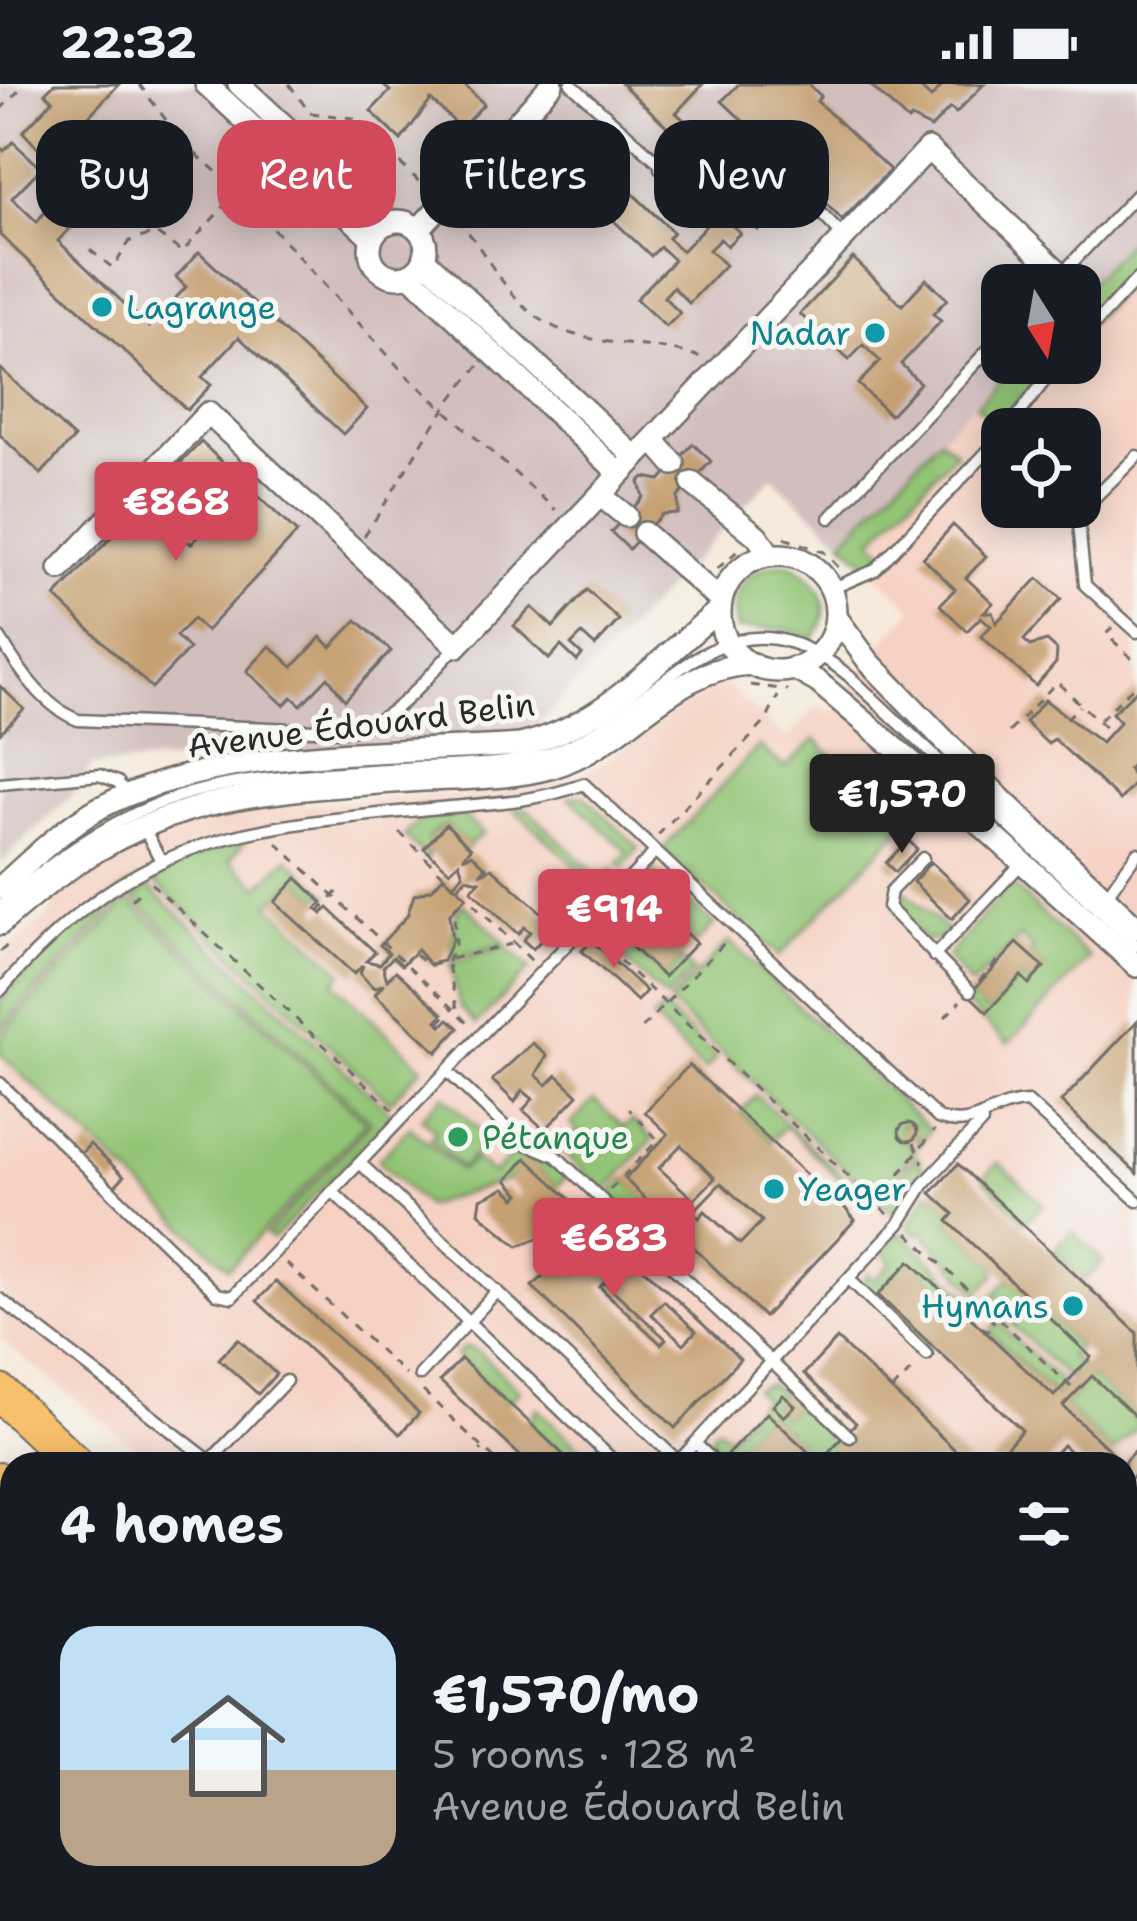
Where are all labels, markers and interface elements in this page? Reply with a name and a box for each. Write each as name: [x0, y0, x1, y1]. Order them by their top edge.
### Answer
text: 22:32: [60, 12, 197, 72]
chip: Buy: [36, 120, 193, 228]
chip: Rent: [217, 120, 396, 228]
chip: Filters: [420, 120, 630, 228]
chip: New: [654, 120, 829, 228]
north arrow: [981, 264, 1101, 384]
map controls: [981, 264, 1101, 528]
place label: Lagrange: [126, 285, 276, 330]
marker: Lagrange: [89, 294, 115, 320]
place label: Nadar: [749, 311, 851, 356]
marker: Nadar: [862, 320, 888, 346]
button: locate: [981, 408, 1101, 528]
pin: €868: [105, 462, 247, 564]
text: €868: [122, 475, 230, 527]
street label: Avenue Édouard Belin: [185, 681, 537, 769]
pin: €1,570: [804, 754, 1000, 856]
text: €1,570: [837, 767, 967, 819]
pin: €914: [543, 869, 685, 971]
text: €914: [565, 882, 663, 934]
place label: Pétanque: [482, 1115, 629, 1160]
marker: Pétanque: [445, 1124, 471, 1150]
place label: Yeager: [798, 1167, 907, 1212]
marker: Yeager: [761, 1176, 787, 1202]
pin: €683: [543, 1198, 685, 1300]
text: €683: [560, 1211, 668, 1263]
place label: Hymans: [921, 1284, 1049, 1329]
marker: Hymans: [1060, 1293, 1086, 1319]
text: 4 homes: [60, 1490, 284, 1558]
icon: filters: [1011, 1491, 1077, 1557]
text: €1,570/mo: [432, 1660, 700, 1728]
icon: home: [156, 1674, 300, 1818]
text: 5 rooms · 128 m²: [432, 1728, 756, 1780]
text: Avenue Édouard Belin: [432, 1780, 845, 1832]

